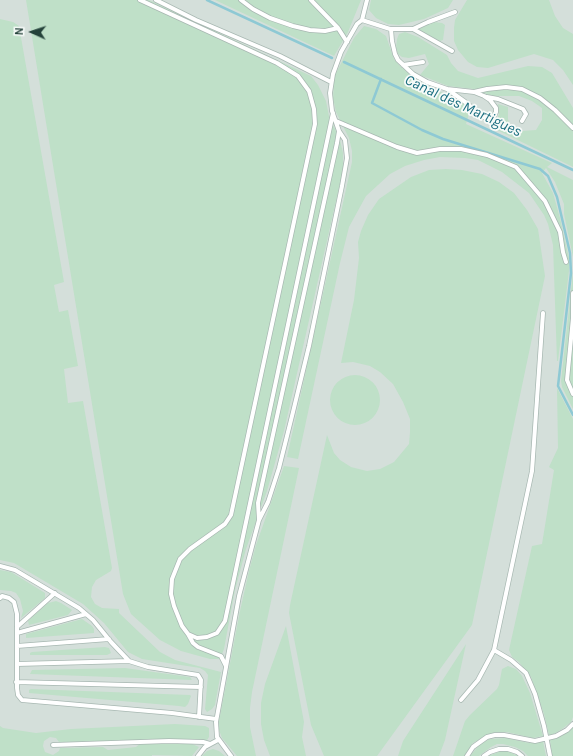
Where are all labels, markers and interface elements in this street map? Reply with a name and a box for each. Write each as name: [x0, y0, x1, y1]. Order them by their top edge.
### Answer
north arrow: [12, 12, 52, 52]
text: N: [13, 27, 26, 36]
water label: Canal des Martigues: [402, 71, 524, 141]

